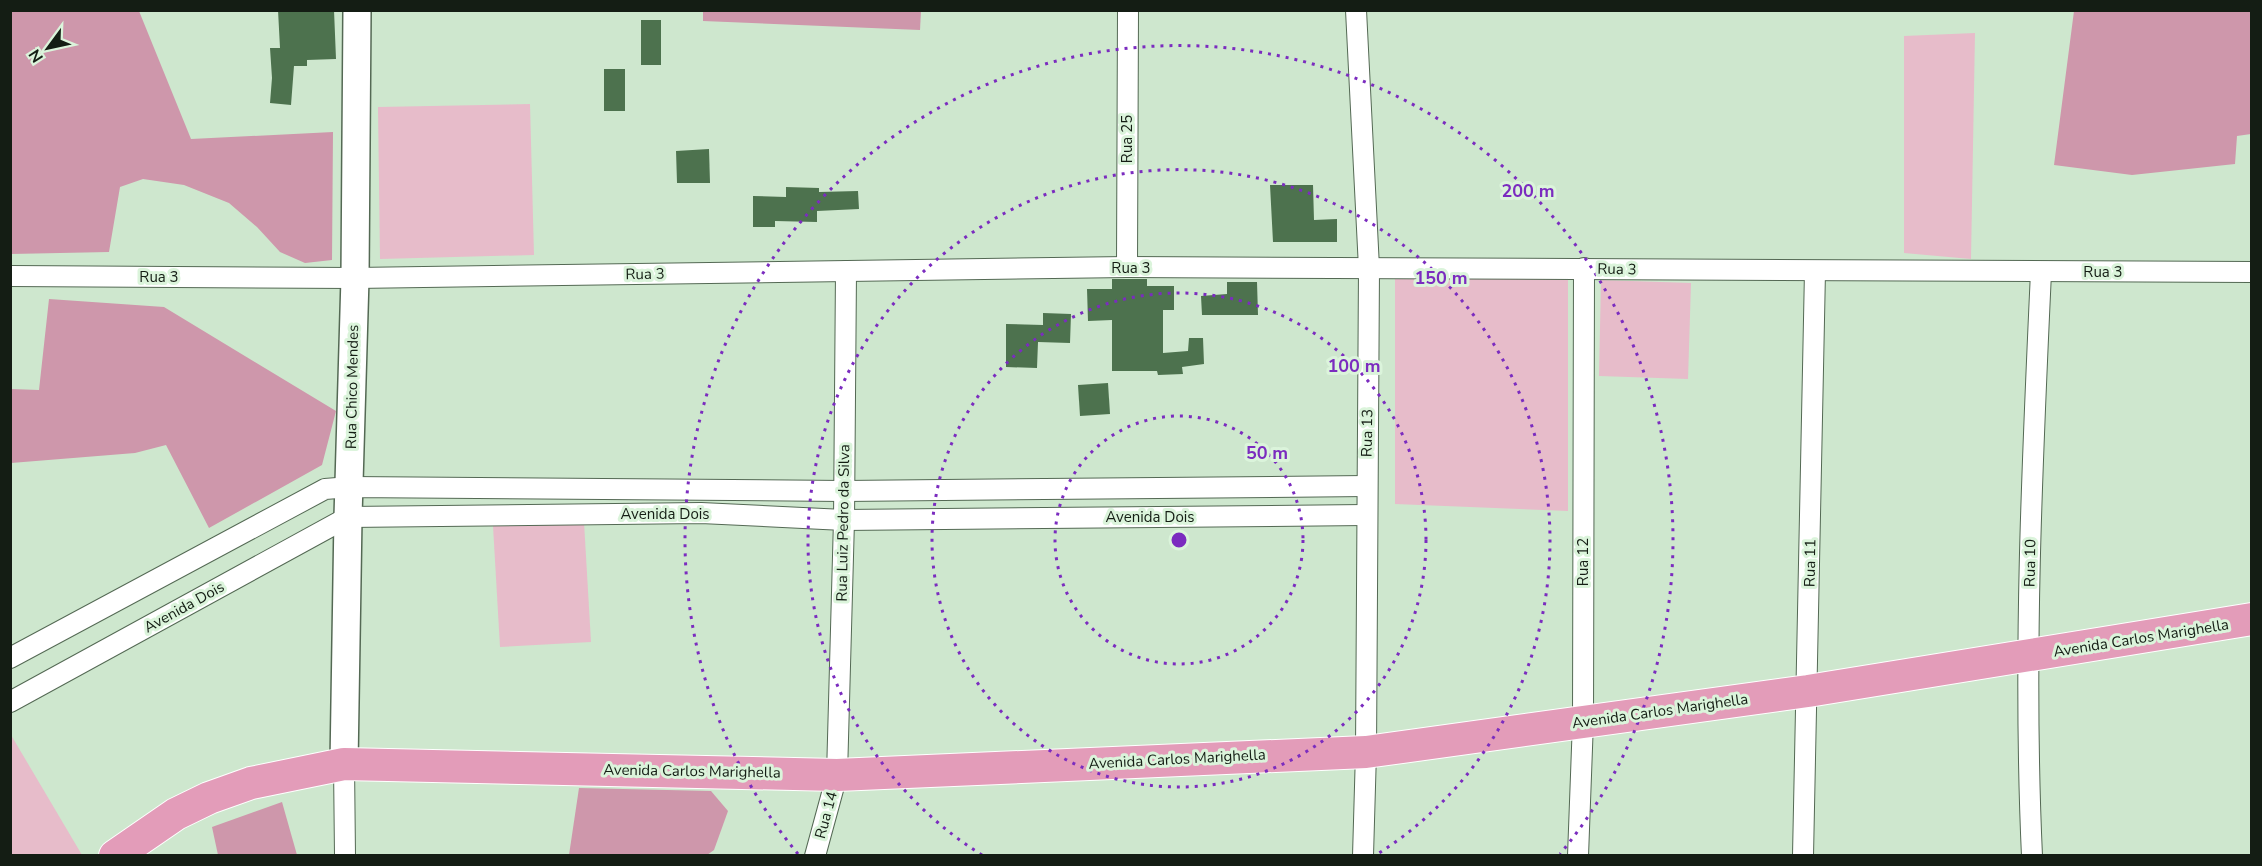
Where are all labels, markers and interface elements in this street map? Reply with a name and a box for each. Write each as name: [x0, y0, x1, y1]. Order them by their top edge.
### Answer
north arrow: [18, 18, 78, 78]
text: N: [24, 45, 49, 67]
street label: Rua 25: [1117, 115, 1137, 163]
text: 200 m: [1501, 179, 1555, 203]
street label: Rua 3: [1111, 258, 1151, 278]
street label: Rua 3: [1597, 259, 1637, 279]
street label: Rua 3: [2083, 262, 2123, 282]
street label: Rua 3: [625, 264, 665, 284]
text: 150 m: [1414, 266, 1468, 290]
street label: Rua 3: [139, 267, 179, 287]
street label: Rua Chico Mendes: [341, 325, 363, 449]
text: 100 m: [1327, 354, 1381, 378]
street label: Rua 13: [1357, 409, 1377, 457]
text: 50 m: [1246, 441, 1288, 465]
street label: Rua Luiz Pedro da Silva: [832, 444, 854, 602]
street label: Avenida Dois: [621, 504, 709, 524]
street label: Avenida Dois: [1106, 507, 1194, 527]
centre of rings: [1169, 530, 1189, 550]
street label: Rua 12: [1573, 538, 1593, 586]
street label: Rua 11: [1800, 539, 1820, 587]
street label: Rua 10: [2020, 539, 2040, 587]
street label: Avenida Dois: [140, 577, 228, 637]
street label: Avenida Carlos Marighella: [2052, 614, 2230, 662]
street label: Avenida Carlos Marighella: [1571, 689, 1749, 733]
street label: Avenida Carlos Marighella: [1088, 744, 1266, 774]
street label: Avenida Carlos Marighella: [603, 759, 781, 783]
street label: Rua 14: [810, 789, 842, 841]

